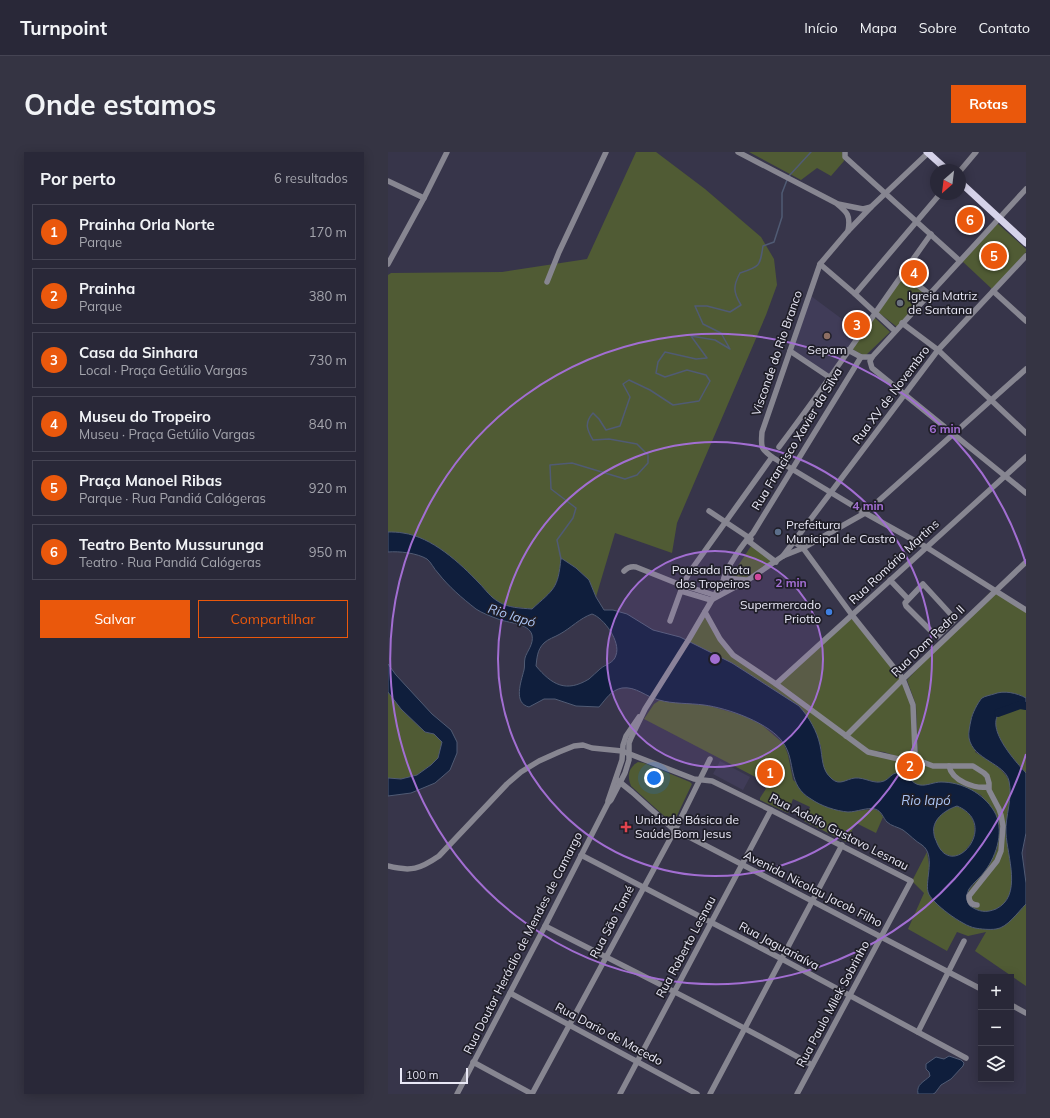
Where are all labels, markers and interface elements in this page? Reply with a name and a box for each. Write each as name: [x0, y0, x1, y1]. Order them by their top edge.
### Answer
text: Turnpoint: [20, 16, 107, 40]
text: Início: [804, 19, 838, 37]
text: Mapa: [860, 19, 897, 37]
text: Sobre: [919, 19, 957, 37]
text: Contato: [979, 19, 1030, 37]
button: Rotas: [951, 85, 1026, 123]
text: Onde estamos: [24, 87, 216, 122]
north arrow: [930, 164, 966, 200]
text: Por perto: [40, 168, 116, 189]
text: 6 resultados: [274, 170, 348, 186]
pin: 6: [957, 205, 983, 235]
text: Prainha Orla Norte: [79, 215, 215, 234]
text: 1: [50, 224, 58, 240]
text: 170 m: [309, 224, 347, 240]
text: Parque: [79, 234, 122, 250]
pin: 5: [981, 241, 1007, 271]
pin: 4: [901, 258, 927, 288]
text: Prainha: [79, 279, 135, 298]
text: 2: [50, 288, 58, 304]
text: 380 m: [309, 288, 347, 304]
street label: Visconde do Rio Branco: [748, 288, 805, 417]
place label: Igreja Matriz de Santana: [908, 288, 977, 317]
text: Parque: [79, 298, 122, 314]
marker: Igreja Matriz de Santana: [895, 298, 905, 308]
pin: 3: [844, 310, 870, 340]
marker: Sepam: [822, 331, 832, 341]
place label: Sepam: [808, 342, 846, 357]
text: Casa da Sinhara: [79, 343, 198, 362]
street label: Rua XV de Novembro: [849, 343, 932, 447]
text: 3: [50, 352, 58, 368]
text: 730 m: [309, 352, 347, 368]
text: Local · Praça Getúlio Vargas: [79, 362, 247, 378]
street label: Rua Francisco Xavier da Silva: [748, 365, 845, 513]
text: Museu do Tropeiro: [79, 407, 211, 426]
text: 4: [50, 416, 58, 432]
text: 840 m: [309, 416, 347, 432]
text: 6 min: [929, 421, 961, 436]
text: Museu · Praça Getúlio Vargas: [79, 426, 255, 442]
text: Praça Manoel Ribas: [79, 471, 222, 490]
text: 5: [50, 480, 58, 496]
text: 920 m: [309, 480, 347, 496]
text: Parque · Rua Pandiá Calógeras: [79, 490, 266, 506]
text: 4 min: [852, 498, 884, 513]
street label: Rua Romário Martins: [845, 516, 942, 607]
place label: Prefeitura Municipal de Castro: [786, 517, 896, 546]
marker: Prefeitura Municipal de Castro: [773, 527, 783, 537]
text: Teatro Bento Mussurunga: [79, 535, 264, 554]
text: 6: [50, 544, 58, 560]
text: 950 m: [309, 544, 347, 560]
text: Teatro · Rua Pandiá Calógeras: [79, 554, 261, 570]
place label: Pousada Rota dos Tropeiros: [672, 562, 750, 591]
marker: Pousada Rota dos Tropeiros: [753, 572, 763, 582]
text: 2 min: [775, 575, 807, 590]
place label: Supermercado Priotto: [740, 597, 821, 626]
button: Salvar: [40, 600, 190, 638]
button: Compartilhar: [198, 600, 348, 638]
water label: Rio Iapó: [486, 600, 538, 630]
street label: Rua Dom Pedro II: [888, 602, 968, 680]
marker: Supermercado Priotto: [824, 607, 834, 617]
centre of rings: [708, 652, 722, 666]
pin: 2: [897, 751, 923, 781]
pin: 1: [757, 758, 783, 788]
your location: [644, 768, 664, 788]
street label: Rua Adolfo Gustavo Lesnau: [767, 790, 911, 873]
water label: Rio Iapó: [901, 792, 951, 808]
place label: Unidade Básica de Saúde Bom Jesus: [635, 812, 739, 841]
marker: Unidade Básica de Saúde Bom Jesus: [620, 821, 632, 833]
street label: Rua Doutor Heráclio de Mendes de Camargo: [460, 829, 585, 1056]
street label: Avenida Nicolau Jacob Filho: [741, 847, 885, 930]
street label: Rua São Tomé: [586, 883, 637, 961]
street label: Rua Roberto Lesnau: [652, 893, 719, 1000]
street label: Rua Jaguariaíva: [737, 918, 822, 973]
street label: Rua Paulo Milek Sobrinho: [793, 938, 872, 1070]
map controls: [978, 974, 1014, 1082]
button: +: [978, 974, 1014, 1010]
street label: Rua Dario de Macedo: [553, 999, 666, 1068]
button: −: [978, 1010, 1014, 1046]
button: layers: [978, 1046, 1014, 1082]
scale bar: [400, 1066, 468, 1085]
text: 100 m: [406, 1068, 438, 1082]

